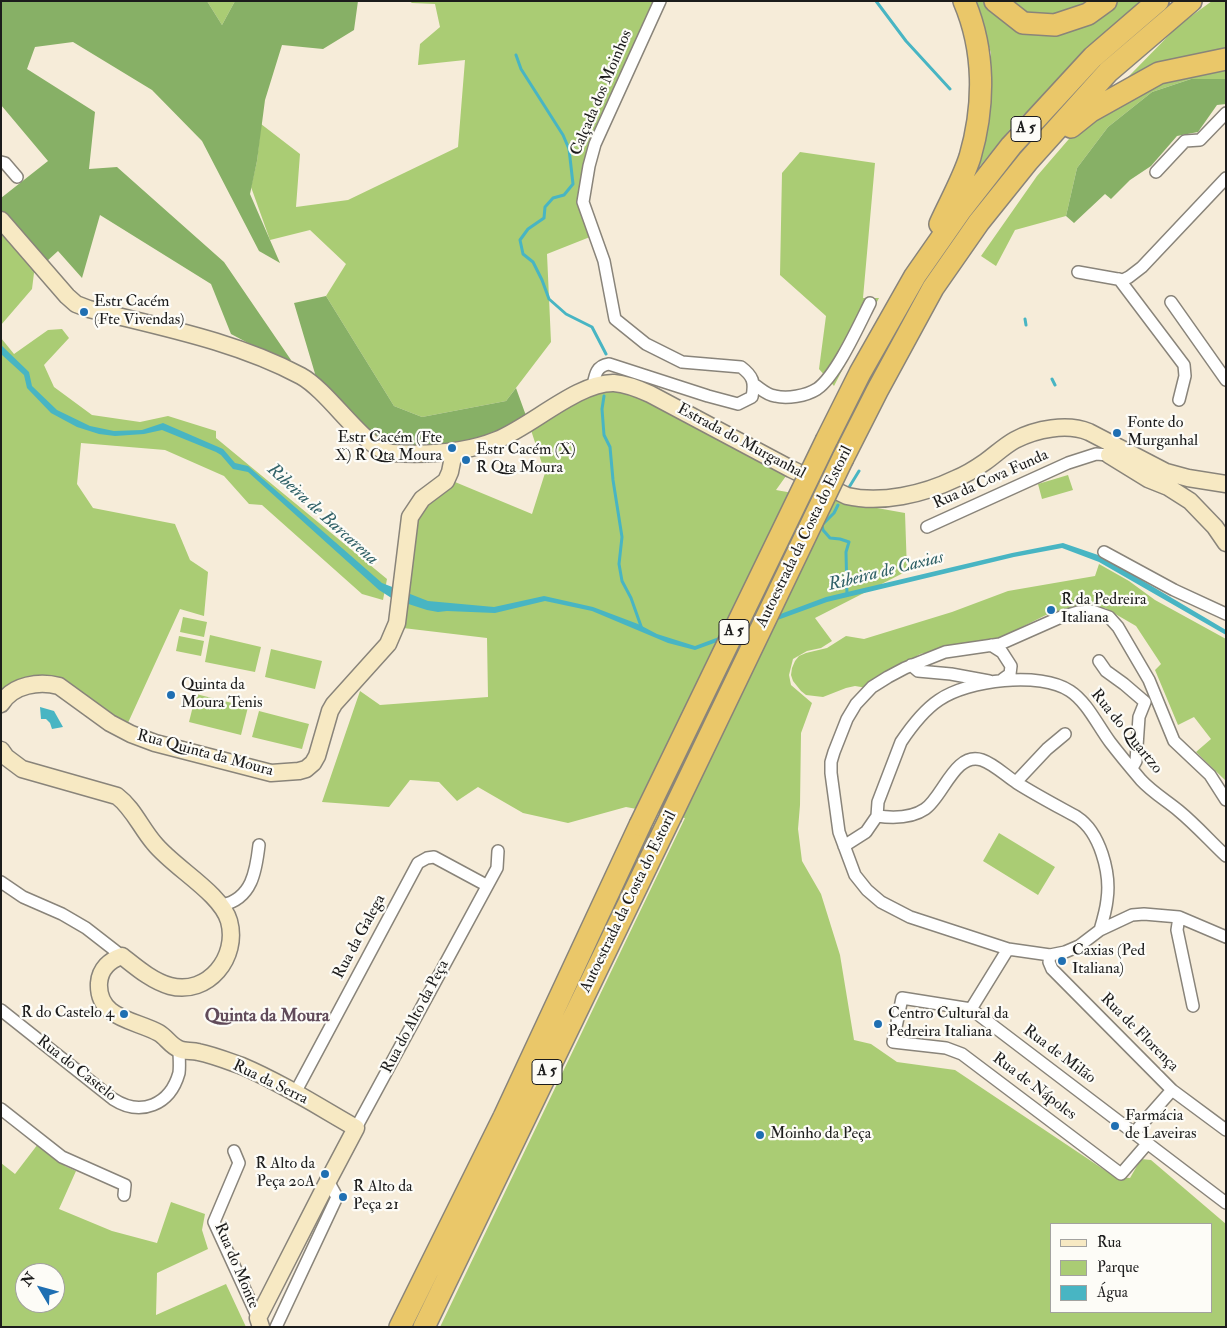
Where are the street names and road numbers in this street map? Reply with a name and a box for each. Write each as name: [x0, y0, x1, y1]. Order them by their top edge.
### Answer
street label: Calçada dos Moinhos: [567, 27, 637, 159]
road number: A 5: [1011, 116, 1041, 142]
street label: Estrada do Murganhal: [674, 400, 808, 484]
street label: Autoestrada da Costa do Estoril: [753, 443, 857, 631]
street label: Rua da Cova Funda: [930, 446, 1052, 514]
road number: A 5: [719, 620, 749, 644]
street label: Rua do Quartzo: [1086, 686, 1166, 778]
street label: Rua Quinta da Moura: [135, 727, 275, 781]
street label: Autoestrada da Costa do Estoril: [577, 808, 681, 996]
street label: Rua da Galega: [330, 892, 390, 982]
street label: Rua do Alto da Peça: [378, 957, 454, 1077]
street label: Rua de Florença: [1096, 990, 1182, 1076]
street label: Rua de Milão: [1019, 1022, 1099, 1088]
street label: Rua do Castelo: [32, 1032, 120, 1106]
street label: Rua de Nápoles: [988, 1049, 1080, 1125]
street label: Rua da Serra: [229, 1057, 311, 1109]
road number: A 5: [532, 1060, 562, 1084]
street label: Rua do Monte: [209, 1220, 263, 1312]

